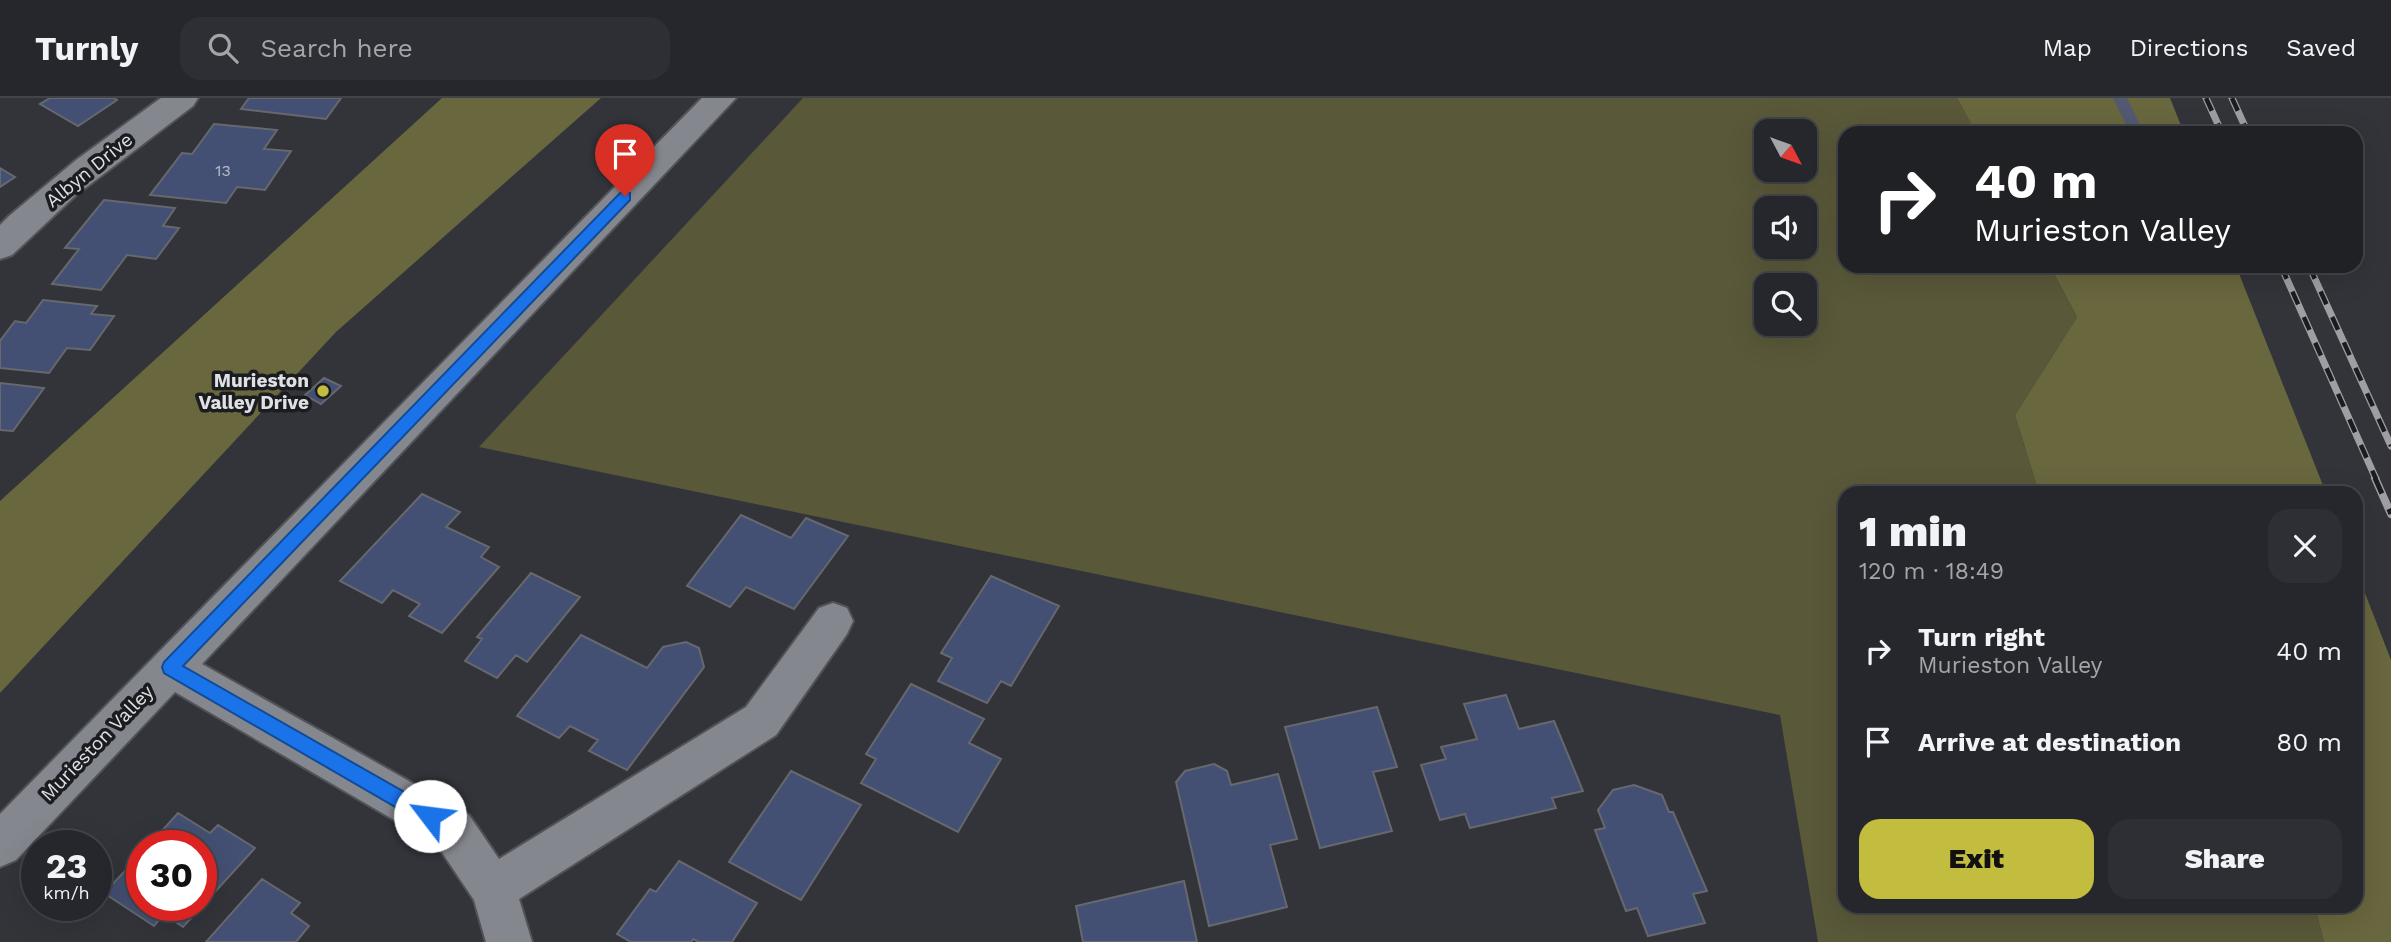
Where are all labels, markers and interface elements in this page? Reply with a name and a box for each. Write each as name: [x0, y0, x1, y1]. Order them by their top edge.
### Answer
search box: [180, 17, 670, 80]
text: Turnly: [35, 29, 138, 68]
icon: search: [204, 29, 242, 67]
text: Search here: [260, 33, 413, 63]
text: Map: [2043, 34, 2092, 62]
text: Directions: [2130, 34, 2248, 62]
text: Saved: [2286, 34, 2356, 62]
north arrow: [1754, 119, 1816, 182]
map controls: [1754, 119, 1817, 336]
pin: [595, 124, 655, 196]
street label: Albyn Drive: [41, 128, 137, 212]
icon: arrive: [606, 135, 644, 173]
text: 40 m: [1974, 152, 2097, 210]
icon: right: [1859, 154, 1950, 245]
house number: 13: [215, 161, 231, 180]
button: sound: [1754, 196, 1817, 259]
text: Murieston Valley: [1974, 211, 2231, 249]
button: search: [1754, 273, 1817, 336]
place label: Murieston Valley Drive: [199, 369, 309, 414]
marker: Murieston Valley Drive: [315, 383, 331, 399]
text: 1 min: [1859, 507, 1967, 556]
button: close: [2268, 509, 2342, 583]
text: 120 m · 18:49: [1859, 558, 2004, 585]
text: Turn right: [1918, 622, 2045, 652]
icon: right: [1859, 632, 1897, 670]
text: 40 m: [2276, 636, 2342, 666]
text: Murieston Valley: [1918, 652, 2102, 679]
street label: Murieston Valley: [36, 680, 158, 806]
icon: arrive: [1859, 723, 1897, 761]
text: Arrive at destination: [1918, 727, 2181, 757]
text: 80 m: [2276, 727, 2342, 757]
position arrow: [393, 779, 467, 853]
button: Exit: [1859, 819, 2094, 899]
button: Share: [2108, 819, 2342, 899]
speed limit sign: 30: [126, 830, 217, 921]
text: 23: [46, 845, 87, 887]
text: km/h: [43, 882, 90, 903]

